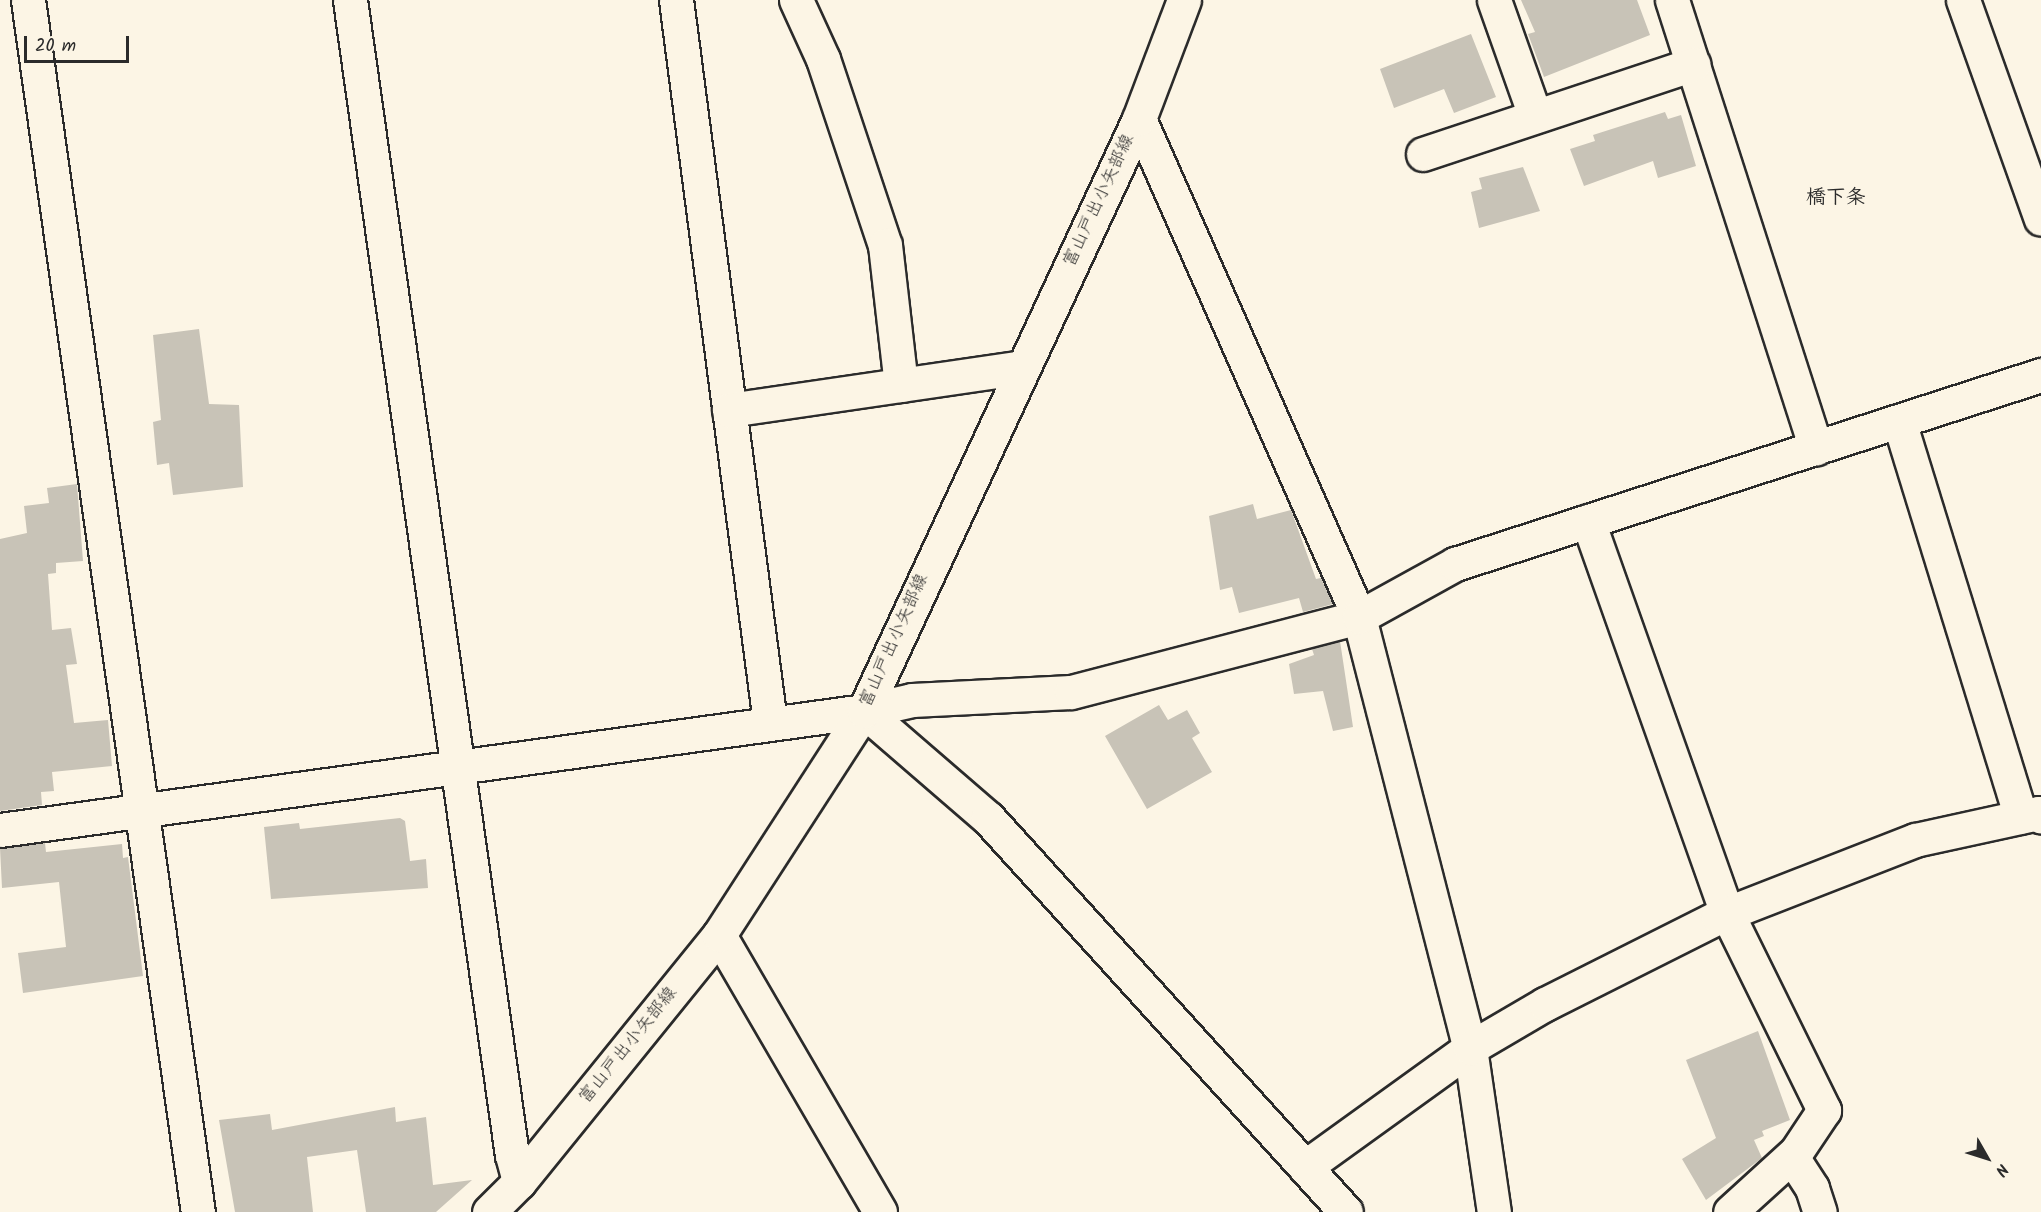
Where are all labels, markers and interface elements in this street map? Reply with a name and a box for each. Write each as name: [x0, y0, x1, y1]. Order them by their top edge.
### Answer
scale bar: [27, 24, 132, 62]
text: 20 m: [35, 32, 76, 61]
street label: 富山戸出小矢部線: [1060, 131, 1140, 271]
district label: 橋下条: [1806, 186, 1866, 210]
street label: 富山戸出小矢部線: [856, 571, 934, 711]
street label: 富山戸出小矢部線: [575, 983, 683, 1109]
north arrow: [1957, 1128, 2017, 1188]
text: N: [1988, 1158, 2014, 1181]

